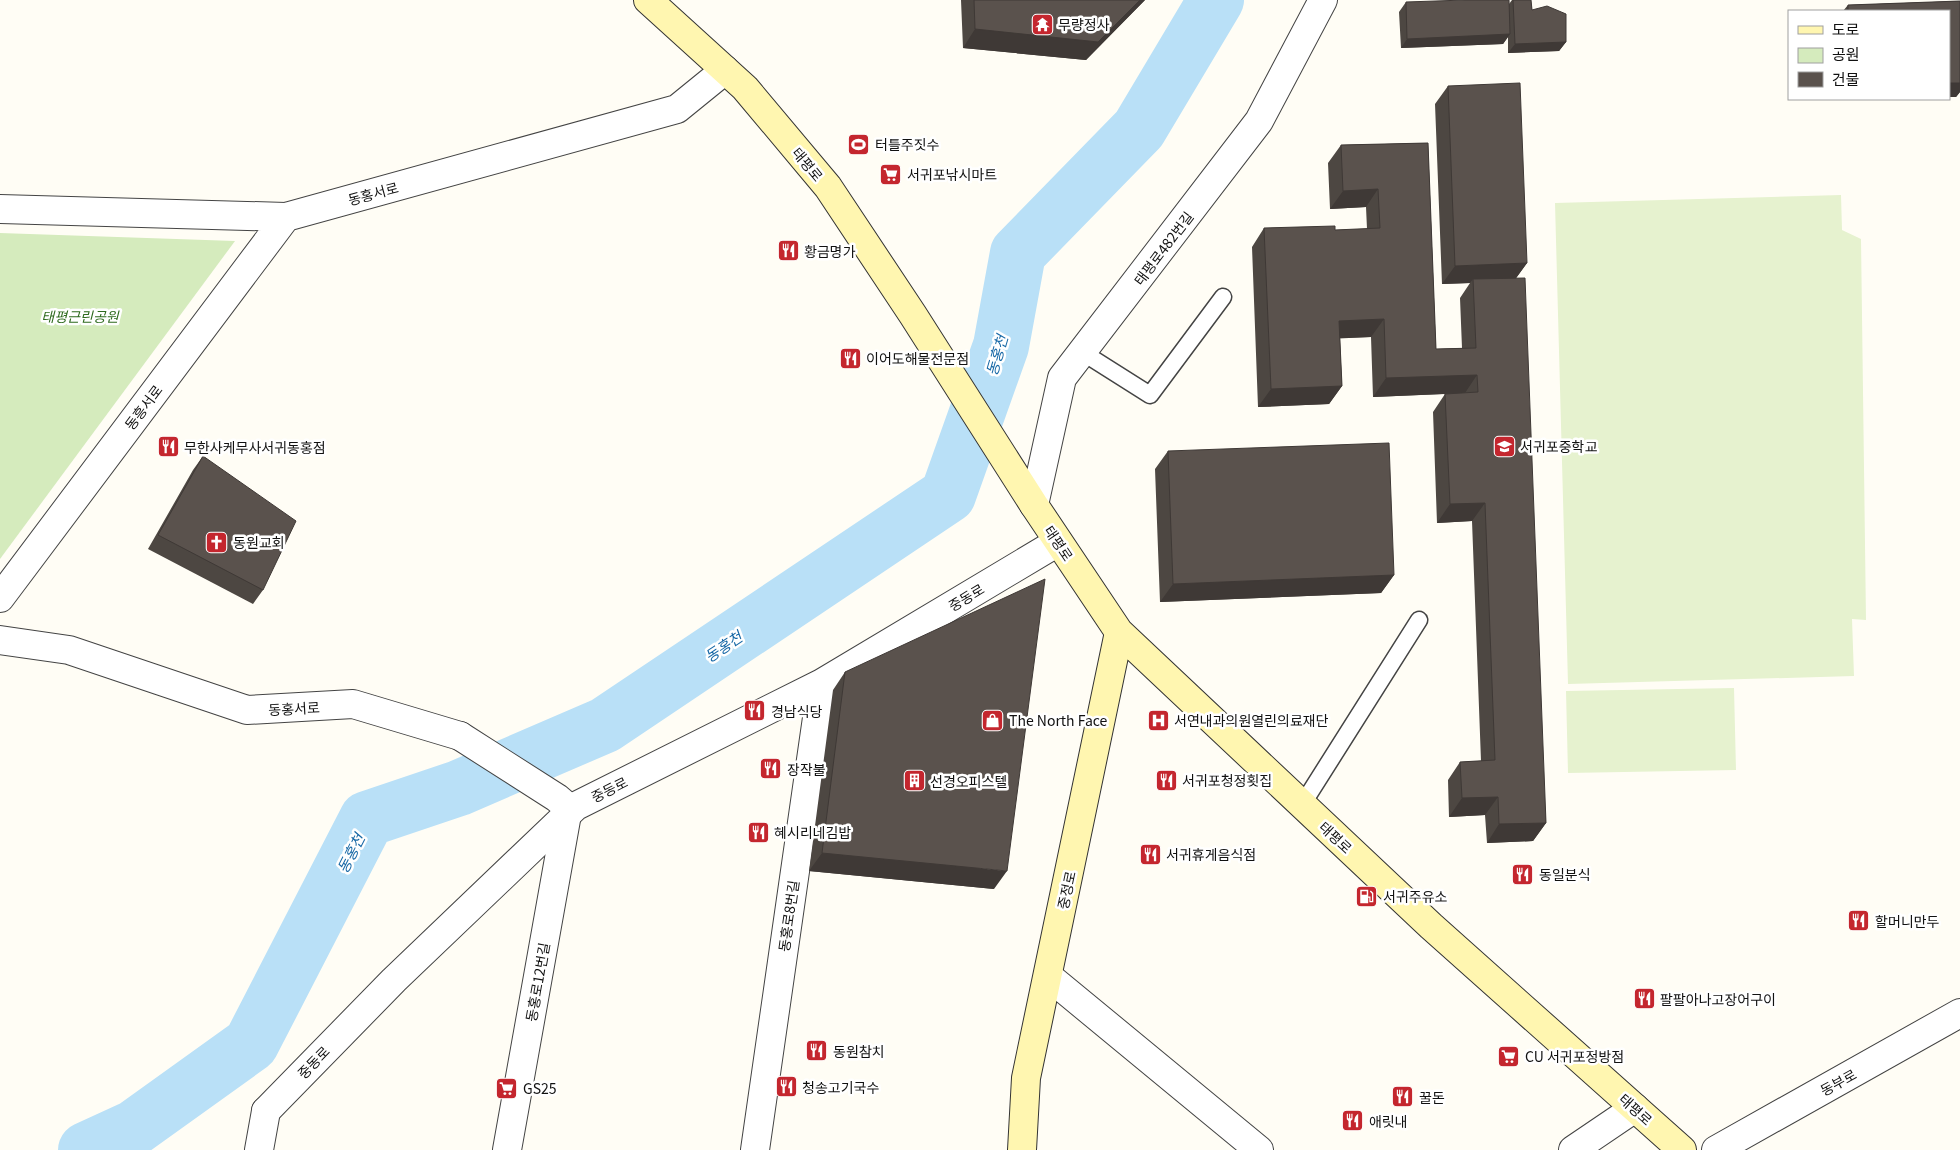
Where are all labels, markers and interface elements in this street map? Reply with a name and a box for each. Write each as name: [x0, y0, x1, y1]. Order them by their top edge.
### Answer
legend: [1788, 10, 1950, 100]
temple icon: 무량정사: [1030, 12, 1054, 36]
place label: 무량정사: [1058, 14, 1110, 34]
text: 도로: [1832, 18, 1860, 39]
text: 공원: [1832, 43, 1860, 64]
text: 건물: [1832, 68, 1860, 89]
sports icon: 터틀주짓수: [847, 132, 871, 156]
place label: 터틀주짓수: [875, 134, 940, 154]
street label: 태평로: [788, 143, 828, 185]
supermarket icon: 서귀포낚시마트: [879, 162, 903, 186]
place label: 서귀포낚시마트: [907, 164, 997, 184]
street label: 동홍서로: [346, 177, 401, 209]
street label: 태평로482번길: [1129, 207, 1197, 289]
restaurant icon: 황금명가: [776, 239, 800, 263]
place label: 황금명가: [804, 241, 856, 261]
park label: 태평근린공원: [41, 306, 120, 326]
water label: 동홍천: [980, 330, 1012, 378]
restaurant icon: 이어도해물전문점: [838, 346, 862, 370]
place label: 이어도해물전문점: [866, 348, 969, 368]
street label: 동흥서로: [120, 380, 167, 434]
school or university icon: 서귀포중학교: [1492, 434, 1516, 458]
restaurant icon: 무한사케무사서귀동홍점: [156, 435, 180, 459]
place label: 서귀포중학교: [1520, 436, 1597, 456]
place label: 무한사케무사서귀동홍점: [184, 437, 326, 457]
street label: 태평로: [1040, 521, 1078, 565]
church icon: 동원교회: [205, 530, 229, 554]
place label: 동원교회: [233, 532, 285, 552]
street label: 중동로: [944, 578, 988, 616]
water label: 동홍천: [700, 624, 748, 666]
street label: 동홍서로: [268, 697, 320, 719]
restaurant icon: 경남식당: [743, 699, 767, 723]
place label: 경남식당: [771, 701, 823, 721]
shop icon: The North Face: [981, 708, 1005, 732]
hospital icon: 서연내과의원열린의료재단: [1146, 708, 1170, 732]
place label: The North Face: [1009, 710, 1108, 730]
place label: 서연내과의원열린의료재단: [1174, 710, 1329, 730]
restaurant icon: 장작불: [759, 757, 783, 781]
place label: 장작불: [787, 759, 826, 779]
restaurant icon: 서귀포청정횟집: [1154, 768, 1178, 792]
building icon: 선경오피스텔: [902, 769, 926, 793]
place label: 서귀포청정횟집: [1182, 770, 1272, 790]
street label: 중동로: [587, 771, 631, 807]
place label: 선경오피스텔: [930, 771, 1007, 791]
street label: 태평로: [1315, 817, 1357, 858]
restaurant icon: 혜시리네김밥: [746, 820, 770, 844]
place label: 혜시리네김밥: [774, 822, 851, 842]
water label: 동홍천: [331, 828, 370, 876]
restaurant icon: 서귀휴게음식점: [1138, 842, 1162, 866]
place label: 서귀휴게음식점: [1166, 844, 1256, 864]
restaurant icon: 동일분식: [1511, 862, 1535, 886]
place label: 동일분식: [1539, 864, 1591, 884]
street label: 중정로: [1052, 869, 1080, 911]
street label: 동홍로8번길: [773, 879, 803, 953]
fuel station icon: 서귀주유소: [1355, 884, 1379, 908]
place label: 서귀주유소: [1383, 886, 1448, 906]
restaurant icon: 할머니만두: [1847, 909, 1871, 933]
place label: 할머니만두: [1875, 911, 1940, 931]
street label: 동홍로12번길: [520, 941, 554, 1023]
restaurant icon: 팔팔아나고장어구이: [1632, 987, 1656, 1011]
place label: 팔팔아나고장어구이: [1660, 989, 1776, 1009]
restaurant icon: 동원참치: [805, 1039, 829, 1063]
street label: 중동로: [292, 1041, 334, 1083]
place label: 동원참치: [833, 1041, 885, 1061]
supermarket icon: CU 서귀포정방점: [1497, 1044, 1521, 1068]
place label: CU 서귀포정방점: [1525, 1046, 1624, 1066]
street label: 동부로: [1816, 1064, 1860, 1100]
restaurant icon: 청송고기국수: [774, 1075, 798, 1099]
supermarket icon: GS25: [495, 1076, 519, 1100]
place label: 청송고기국수: [802, 1077, 879, 1097]
place label: GS25: [523, 1078, 557, 1098]
restaurant icon: 꿀돈: [1391, 1085, 1415, 1109]
place label: 꿀돈: [1419, 1087, 1445, 1107]
street label: 태평로: [1615, 1089, 1657, 1129]
restaurant icon: 애릿내: [1341, 1109, 1365, 1133]
place label: 애릿내: [1369, 1111, 1408, 1131]

